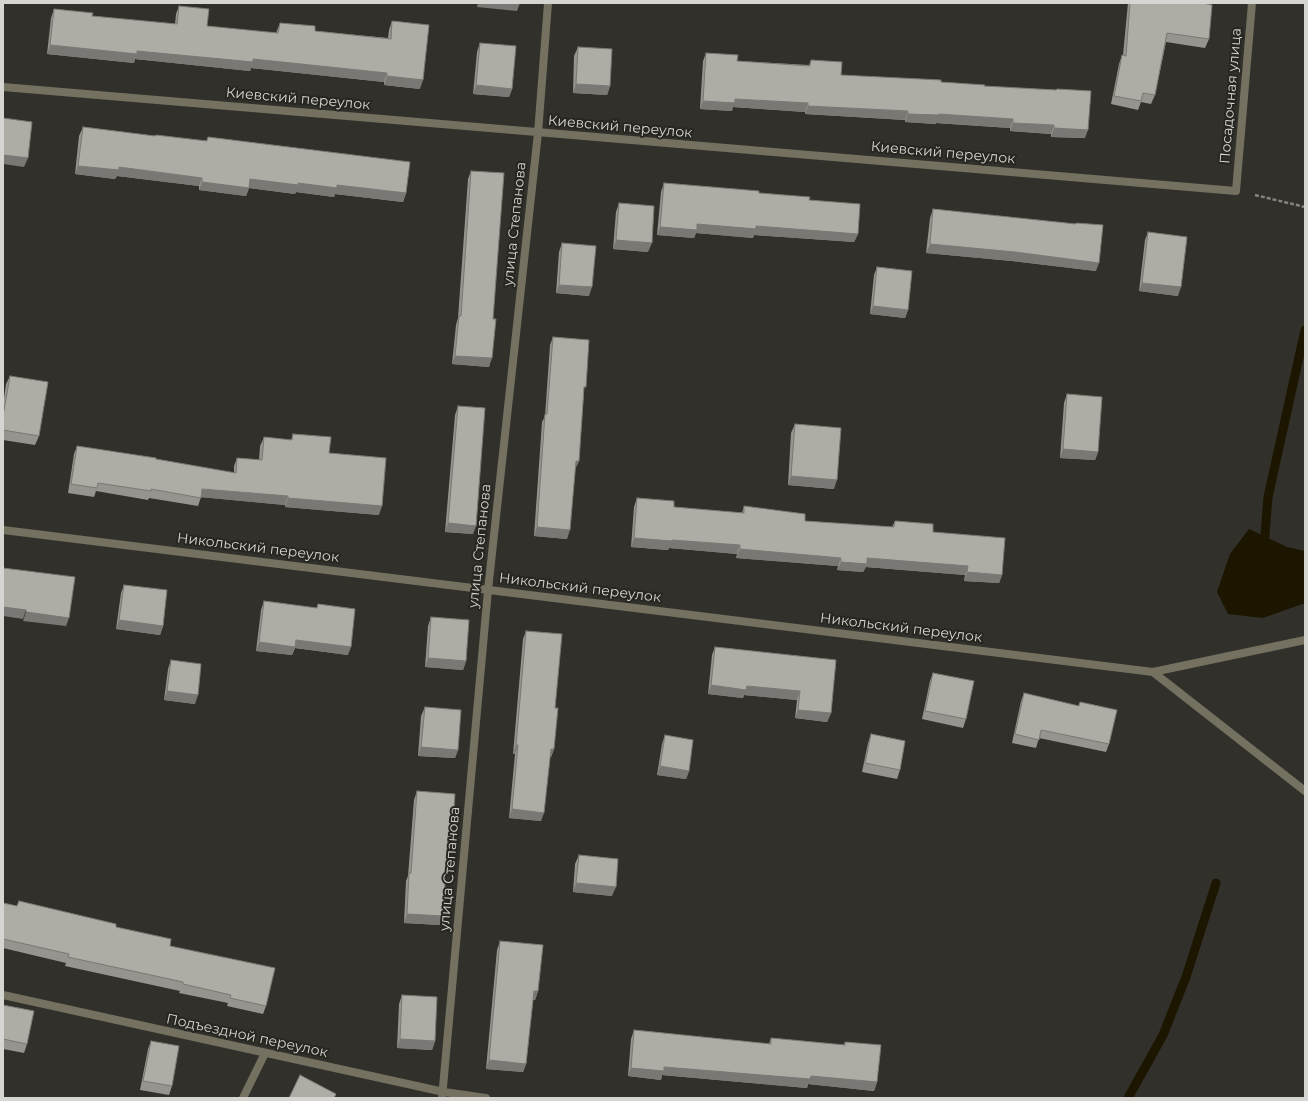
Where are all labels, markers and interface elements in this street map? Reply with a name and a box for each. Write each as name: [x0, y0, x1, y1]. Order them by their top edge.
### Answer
street label: Посадочная улица: [1217, 27, 1245, 165]
street label: Киевский переулок: [225, 84, 371, 114]
street label: Киевский переулок: [547, 112, 693, 142]
street label: Киевский переулок: [870, 138, 1016, 168]
street label: улица Степанова: [500, 161, 530, 287]
street label: улица Степанова: [465, 483, 495, 609]
street label: Никольский переулок: [176, 530, 340, 566]
street label: Никольский переулок: [498, 570, 662, 606]
street label: Никольский переулок: [819, 610, 983, 646]
street label: улица Степанова: [436, 806, 464, 932]
street label: Подъездной переулок: [165, 1011, 329, 1061]

